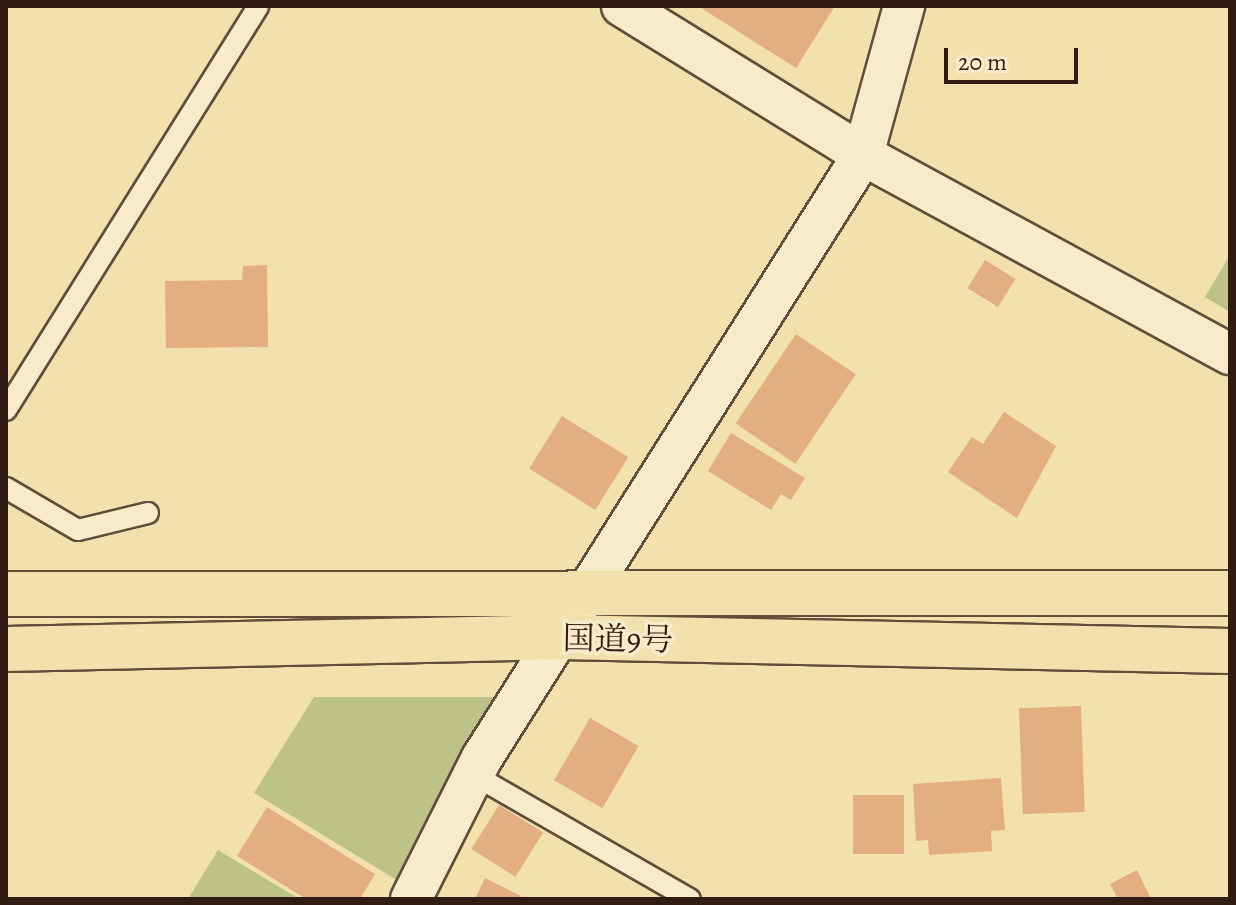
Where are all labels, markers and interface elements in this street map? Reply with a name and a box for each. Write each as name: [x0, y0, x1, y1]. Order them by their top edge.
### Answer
scale bar: [948, 32, 1082, 82]
text: 20 m: [958, 46, 1007, 78]
street label: 国道9号: [562, 619, 674, 659]

